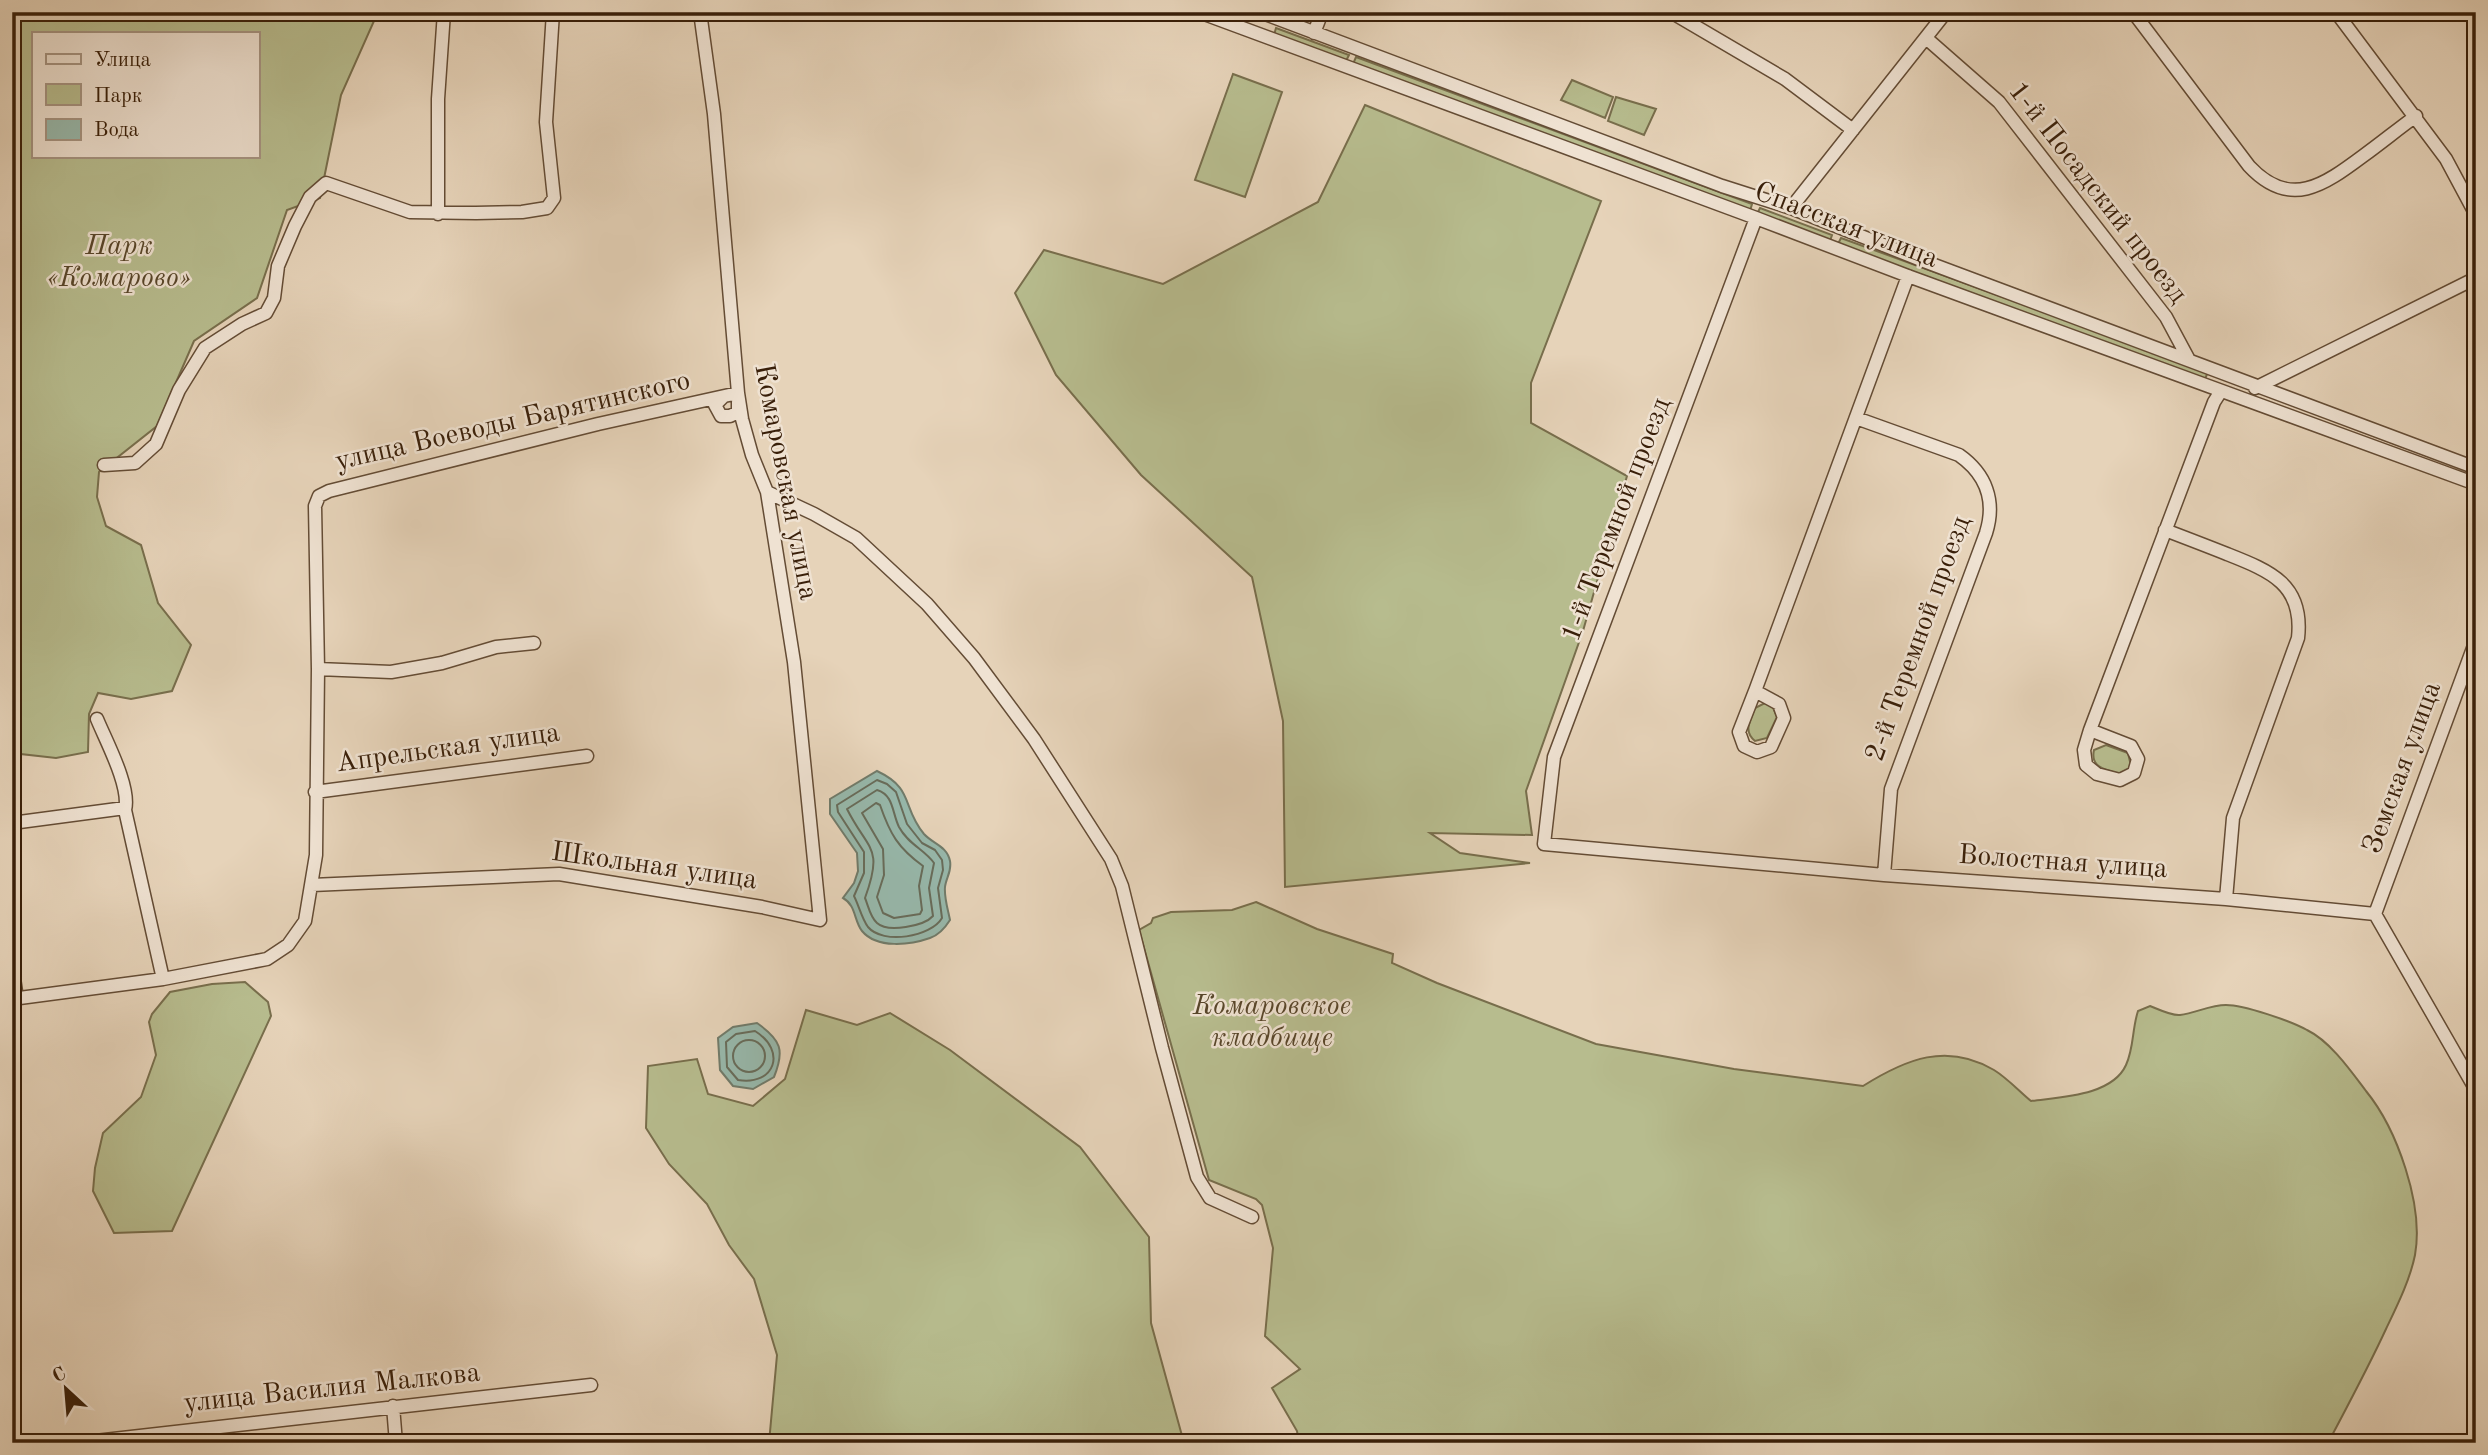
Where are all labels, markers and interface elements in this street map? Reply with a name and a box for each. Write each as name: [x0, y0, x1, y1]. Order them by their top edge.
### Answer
legend: [32, 32, 259, 158]
text: Улица: [94, 50, 151, 71]
street label: 1-й Посадский проезд: [2002, 77, 2192, 309]
text: Парк: [94, 86, 143, 107]
text: Вода: [94, 120, 139, 141]
street label: Спасская улица: [1750, 178, 1942, 274]
park label: Парк «Комарово»: [47, 233, 191, 293]
street label: Комаровская улица: [748, 361, 822, 603]
street label: улица Воеводы Барятинского: [333, 367, 693, 477]
street label: 1-й Теремной проезд: [1558, 394, 1677, 646]
street label: 2-й Теремной проезд: [1862, 512, 1976, 765]
street label: Земская улица: [2359, 678, 2447, 858]
street label: Апрельская улица: [334, 719, 562, 779]
street label: Школьная улица: [549, 839, 759, 895]
street label: Волостная улица: [1957, 842, 2169, 884]
park label: Комаровское кладбище: [1192, 993, 1351, 1053]
north arrow: [32, 1354, 102, 1424]
street label: улица Василия Малкова: [182, 1359, 482, 1419]
text: С: [50, 1365, 69, 1387]

